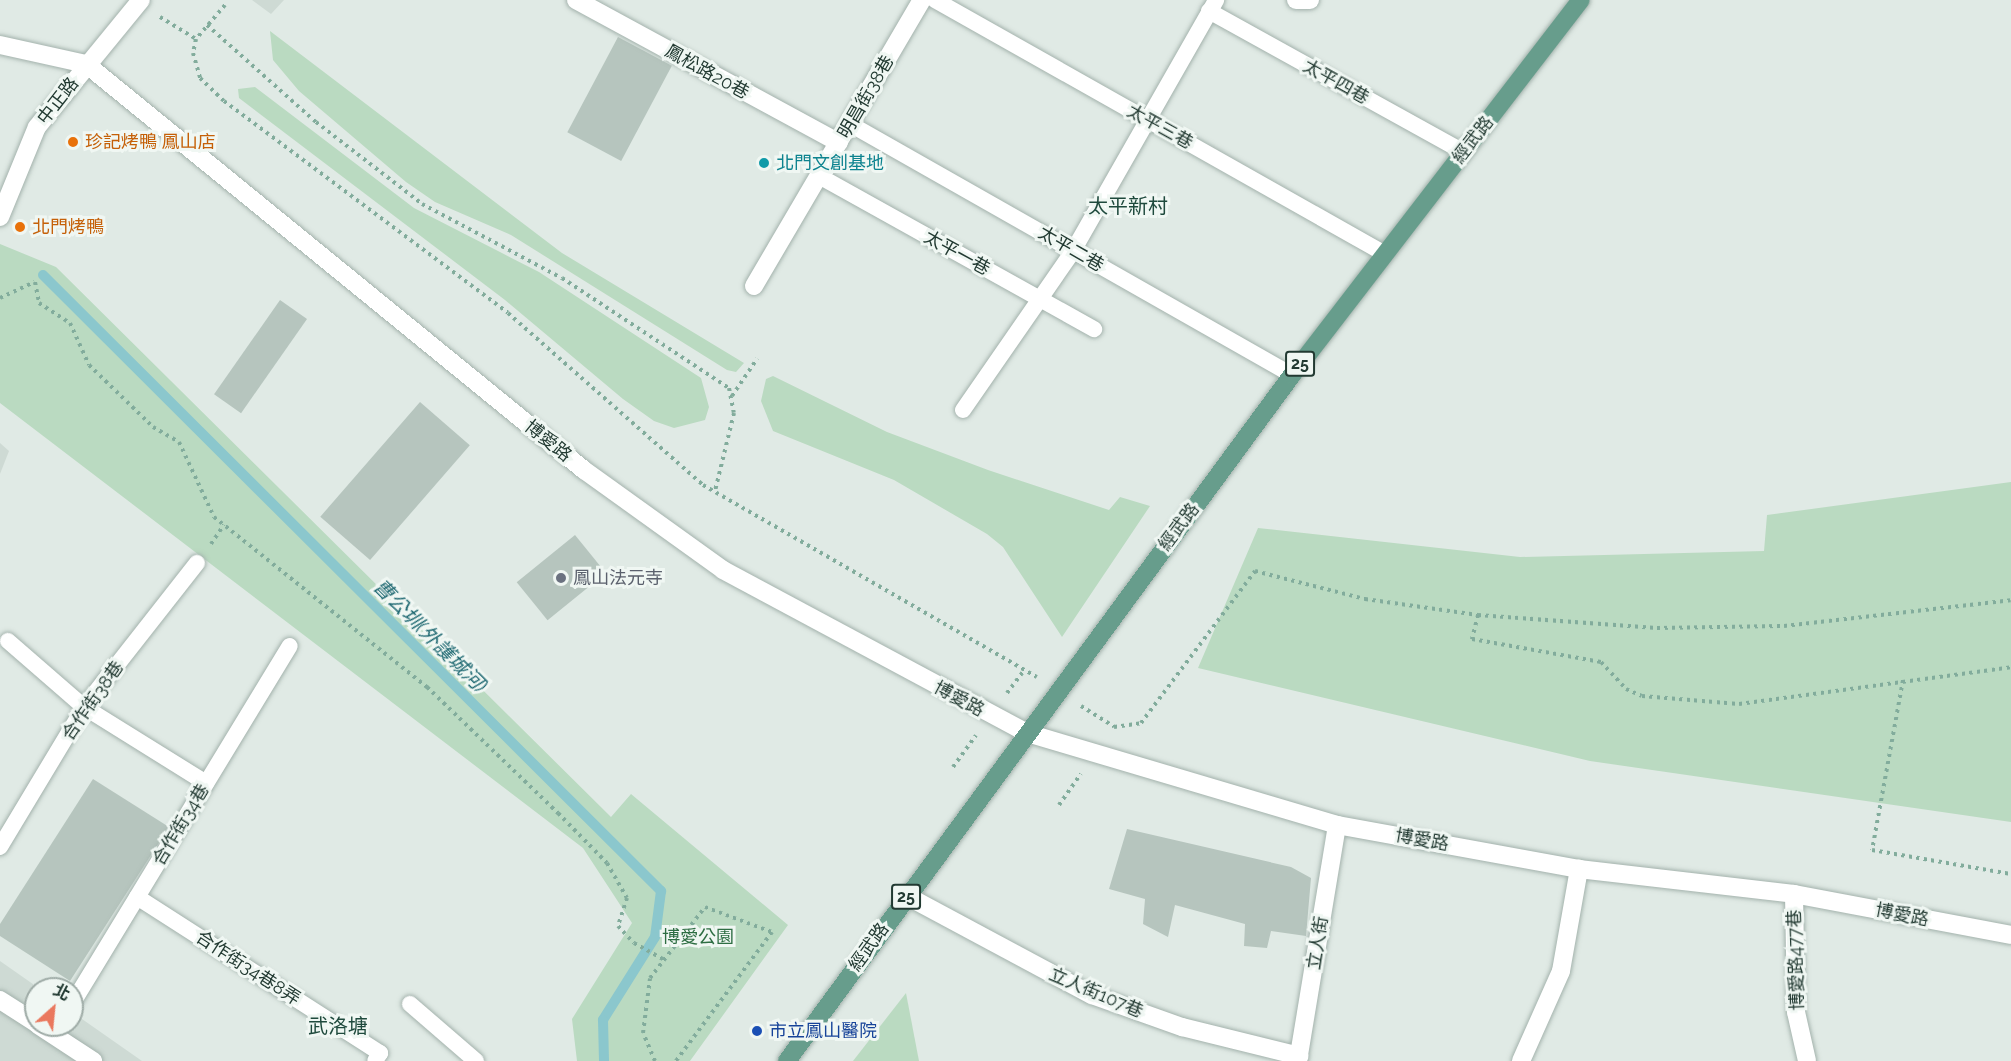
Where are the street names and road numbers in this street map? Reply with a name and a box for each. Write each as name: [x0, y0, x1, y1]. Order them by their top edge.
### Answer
street label: 鳳松路20巷: [661, 40, 753, 104]
street label: 明昌街38巷: [834, 52, 898, 142]
street label: 太平四巷: [1299, 55, 1373, 109]
street label: 中正路: [33, 73, 83, 129]
street label: 太平三巷: [1123, 100, 1197, 154]
street label: 經武路: [1448, 112, 1498, 168]
street label: 太平二巷: [1034, 222, 1108, 276]
street label: 太平一巷: [920, 226, 994, 280]
road number: 25: [1285, 351, 1315, 377]
street label: 博愛路: [520, 416, 576, 466]
street label: 經武路: [1154, 499, 1204, 555]
street label: 合作街38巷: [58, 657, 128, 745]
street label: 博愛路: [930, 677, 988, 721]
street label: 合作街34巷: [148, 780, 214, 870]
street label: 博愛路: [1394, 825, 1450, 855]
road number: 25: [891, 884, 921, 910]
street label: 博愛路: [1873, 899, 1931, 931]
street label: 博愛路477巷: [1783, 909, 1809, 1011]
street label: 立人街: [1303, 915, 1333, 971]
street label: 經武路: [844, 919, 894, 975]
street label: 合作街34巷8弄: [192, 926, 304, 1010]
street label: 立人街107巷: [1046, 963, 1146, 1023]

